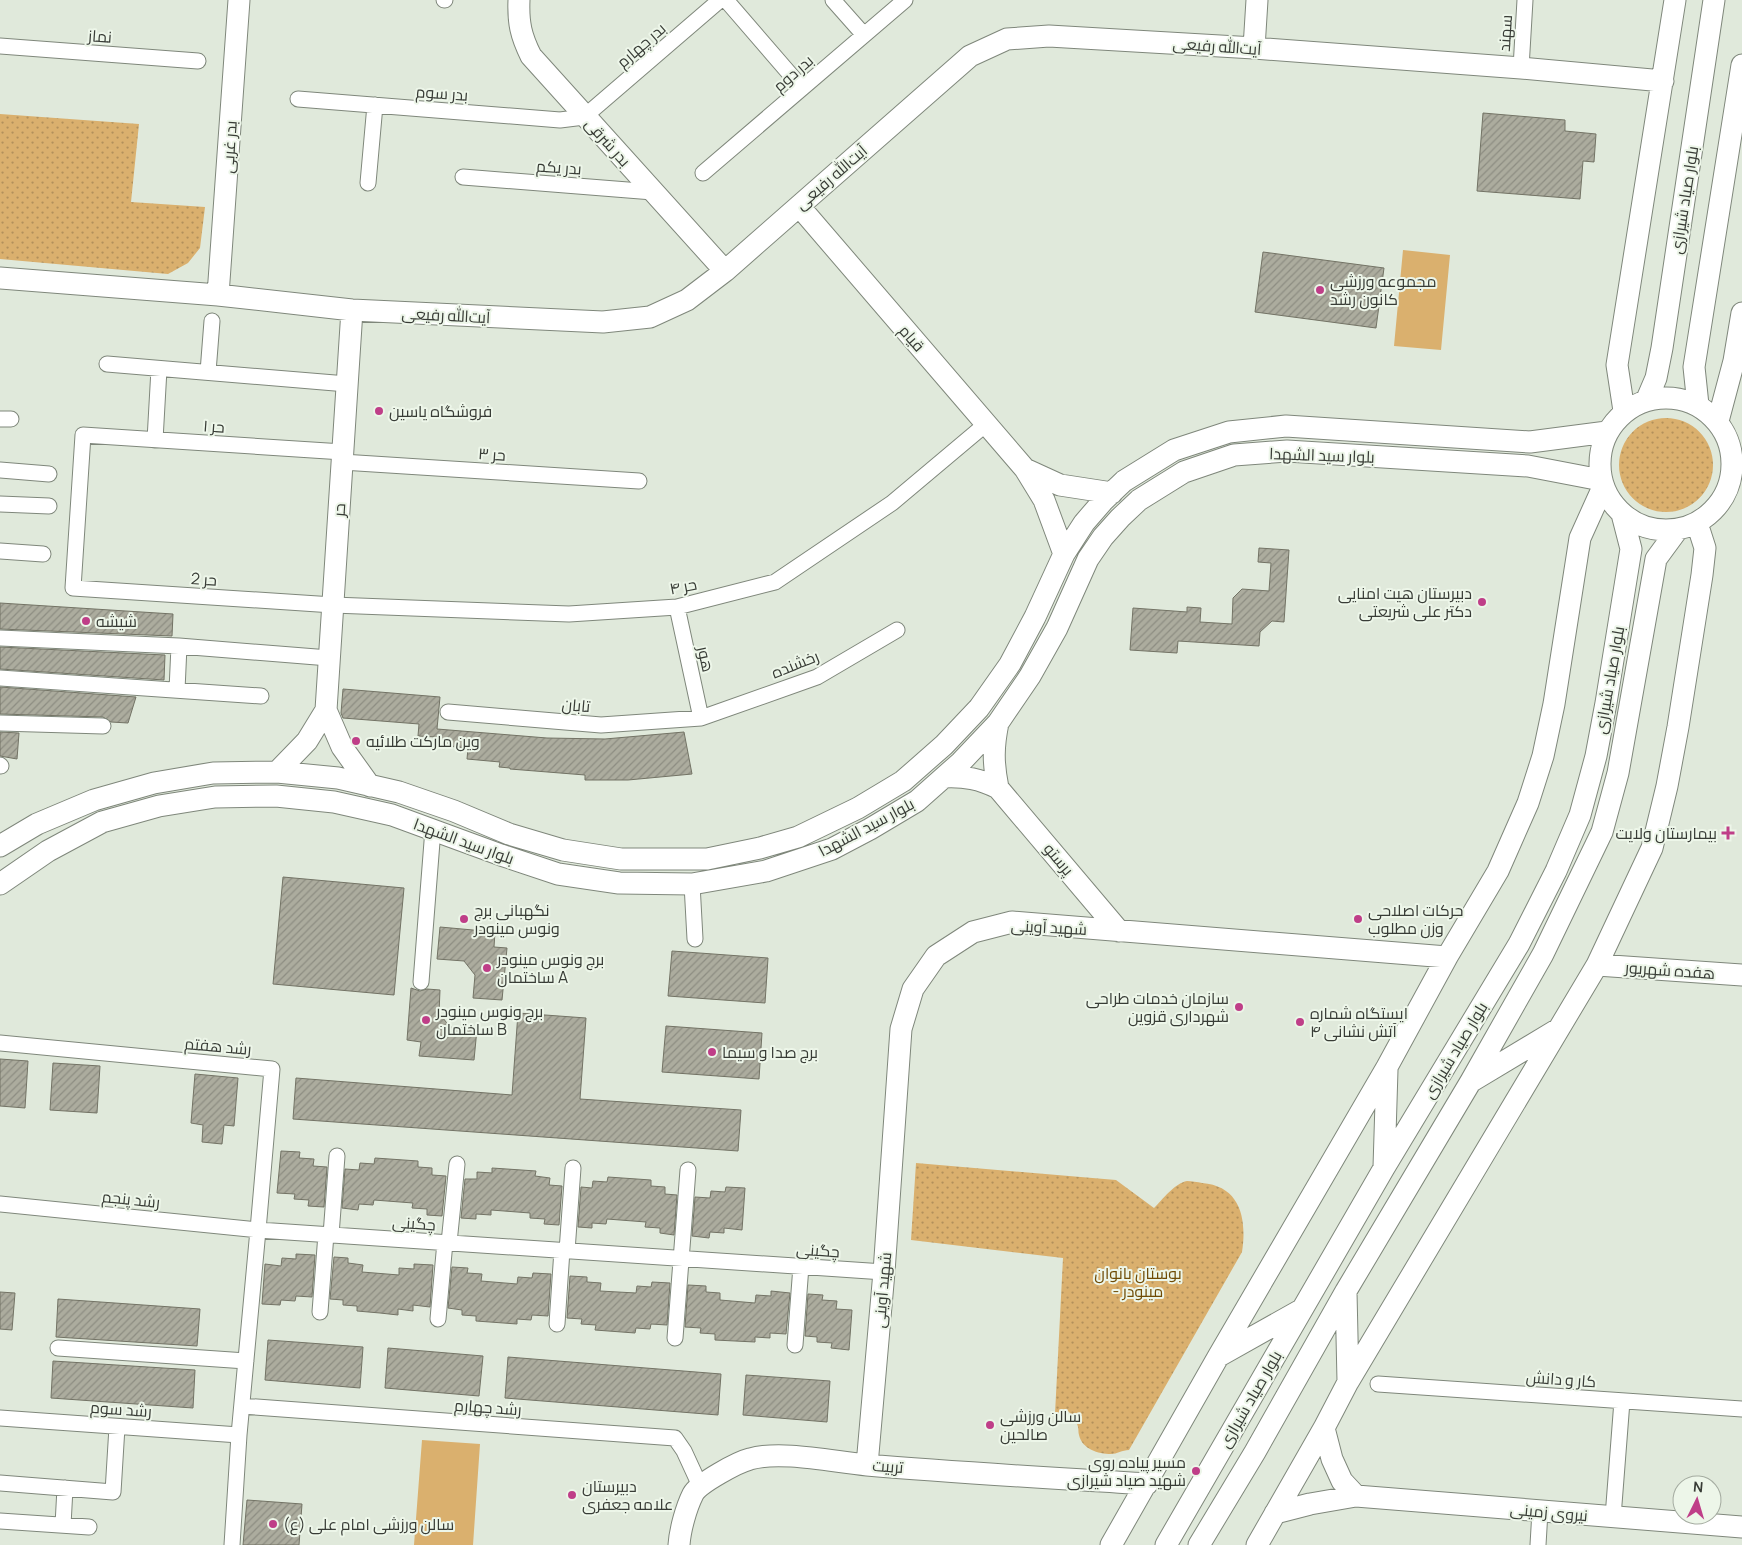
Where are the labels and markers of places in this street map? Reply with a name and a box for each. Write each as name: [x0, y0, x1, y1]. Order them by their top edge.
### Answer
place label: مجموعه ورزشی کانون رشد: [1330, 270, 1436, 310]
marker: مجموعه ورزشی کانون رشد: [1314, 284, 1326, 296]
place label: فروشگاه یاسین: [389, 400, 492, 422]
marker: فروشگاه یاسین: [373, 405, 385, 417]
place label: دبیرستان هیت امنایی دکتر علی شریعتی: [1338, 582, 1472, 622]
marker: دبیرستان هیت امنایی دکتر علی شریعتی: [1476, 596, 1488, 608]
place label: شیشه: [96, 610, 137, 632]
marker: شیشه: [80, 615, 92, 627]
place label: وین مارکت طلائیه: [366, 730, 480, 752]
marker: وین مارکت طلائیه: [350, 735, 362, 747]
place label: بیمارستان ولایت: [1615, 822, 1717, 844]
marker: بیمارستان ولایت: [1721, 826, 1735, 840]
place label: نگهبانی برج ونوس مینودر: [473, 899, 560, 939]
place label: حرکات اصلاحی وزن مطلوب: [1368, 899, 1463, 939]
marker: نگهبانی برج ونوس مینودر: [458, 913, 470, 925]
marker: حرکات اصلاحی وزن مطلوب: [1352, 913, 1364, 925]
place label: برج ونوس مینودر ساختمان A: [496, 948, 604, 988]
marker: برج ونوس مینودر ساختمان A: [481, 962, 493, 974]
place label: سازمان خدمات طراحی شهرداری قزوین: [1086, 987, 1229, 1027]
place label: برج ونوس مینودر ساختمان B: [435, 1000, 543, 1040]
marker: سازمان خدمات طراحی شهرداری قزوین: [1233, 1001, 1245, 1013]
place label: ایستگاه شماره ۴ آتش نشانی: [1310, 1002, 1408, 1042]
marker: برج ونوس مینودر ساختمان B: [420, 1014, 432, 1026]
marker: ایستگاه شماره ۴ آتش نشانی: [1294, 1016, 1306, 1028]
place label: برج صدا و سیما: [722, 1041, 818, 1064]
marker: برج صدا و سیما: [706, 1046, 718, 1058]
place label: سالن ورزشی صالحین: [1000, 1405, 1081, 1445]
marker: سالن ورزشی صالحین: [984, 1419, 996, 1431]
place label: مسیر پیاده روی شهید صیاد شیرازی: [1067, 1451, 1186, 1491]
marker: مسیر پیاده روی شهید صیاد شیرازی: [1190, 1465, 1202, 1477]
place label: دبیرستان علامه جعفری: [582, 1475, 673, 1515]
marker: دبیرستان علامه جعفری: [566, 1489, 578, 1501]
place label: سالن ورزشی امام علی (ع): [283, 1513, 454, 1536]
marker: سالن ورزشی امام علی (ع): [267, 1518, 279, 1530]

